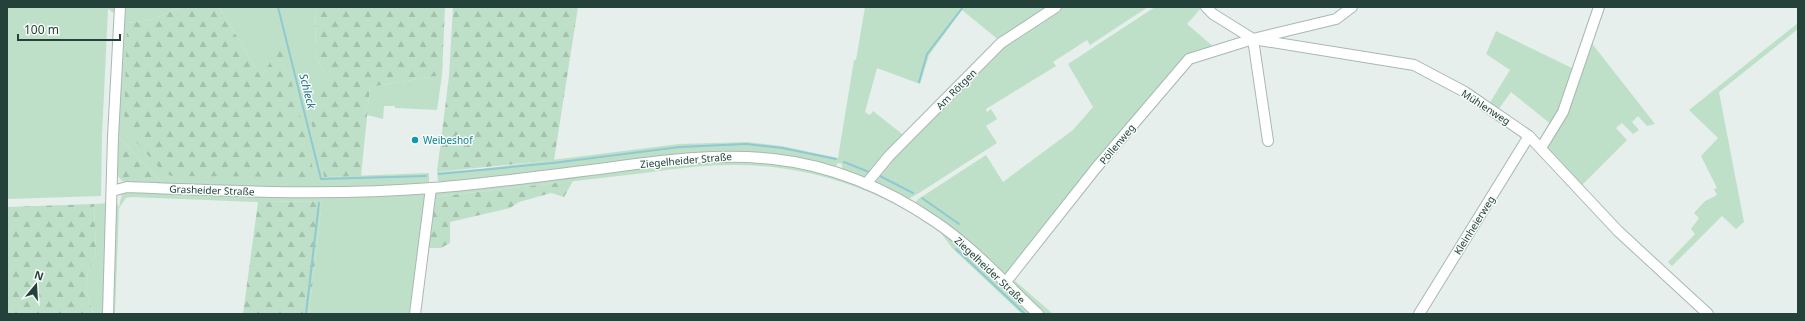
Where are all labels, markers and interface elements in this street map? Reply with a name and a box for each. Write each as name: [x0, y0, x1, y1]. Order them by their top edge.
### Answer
scale bar: [18, 16, 120, 42]
text: 100 m: [24, 21, 59, 38]
street label: Am Rötgen: [933, 66, 979, 112]
water label: Schleck: [296, 72, 320, 111]
street label: Mühlenweg: [1459, 86, 1513, 128]
street label: Pöllenweg: [1096, 121, 1138, 167]
place label: Weibeshof: [423, 133, 473, 147]
marker: Weibeshof: [410, 135, 420, 145]
street label: Ziegelheider Straße: [640, 149, 733, 171]
street label: Grasheider Straße: [169, 182, 255, 198]
street label: Kleinheierweg: [1450, 193, 1498, 257]
street label: Ziegelheider Straße: [952, 234, 1029, 307]
north arrow: [16, 265, 56, 305]
text: N: [33, 266, 46, 284]

